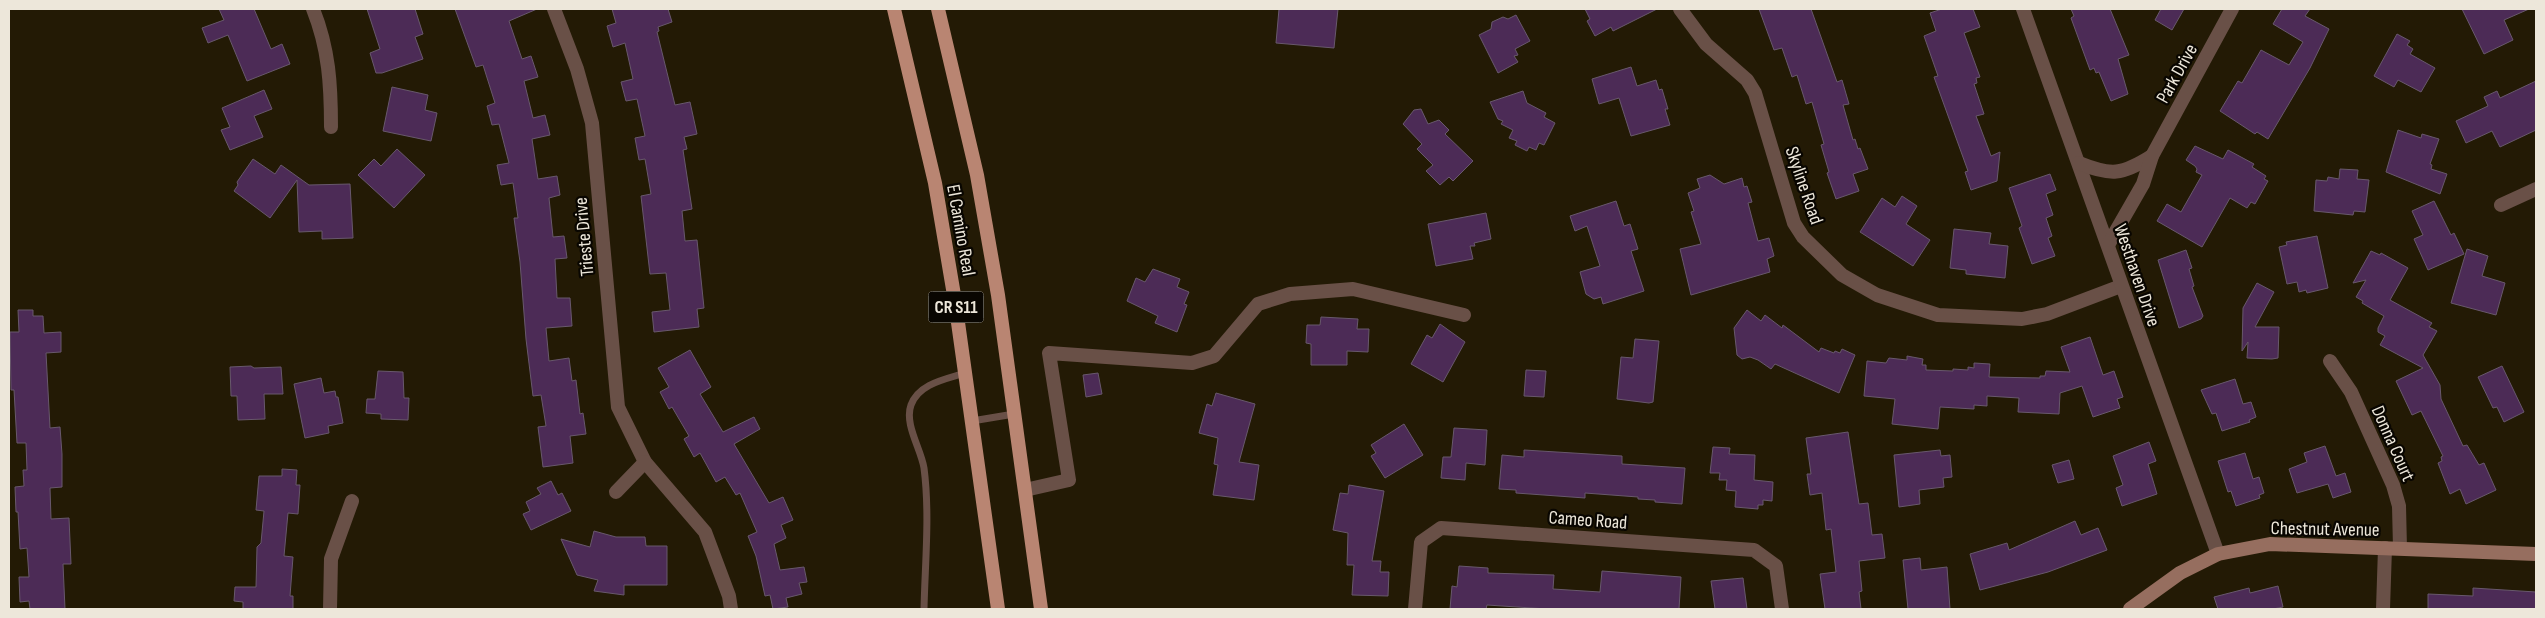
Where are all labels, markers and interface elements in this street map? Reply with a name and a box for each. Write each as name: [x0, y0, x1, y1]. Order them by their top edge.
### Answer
street label: Park Drive: [2152, 40, 2203, 107]
street label: Skyline Road: [1780, 144, 1828, 227]
street label: El Camino Real: [941, 183, 980, 278]
street label: Trieste Drive: [570, 196, 599, 277]
street label: Westhaven Drive: [2108, 221, 2165, 330]
road number: CR S11: [928, 292, 984, 322]
street label: Donna Court: [2366, 402, 2420, 485]
street label: Cameo Road: [1548, 506, 1628, 535]
street label: Chestnut Avenue: [2270, 517, 2380, 542]

